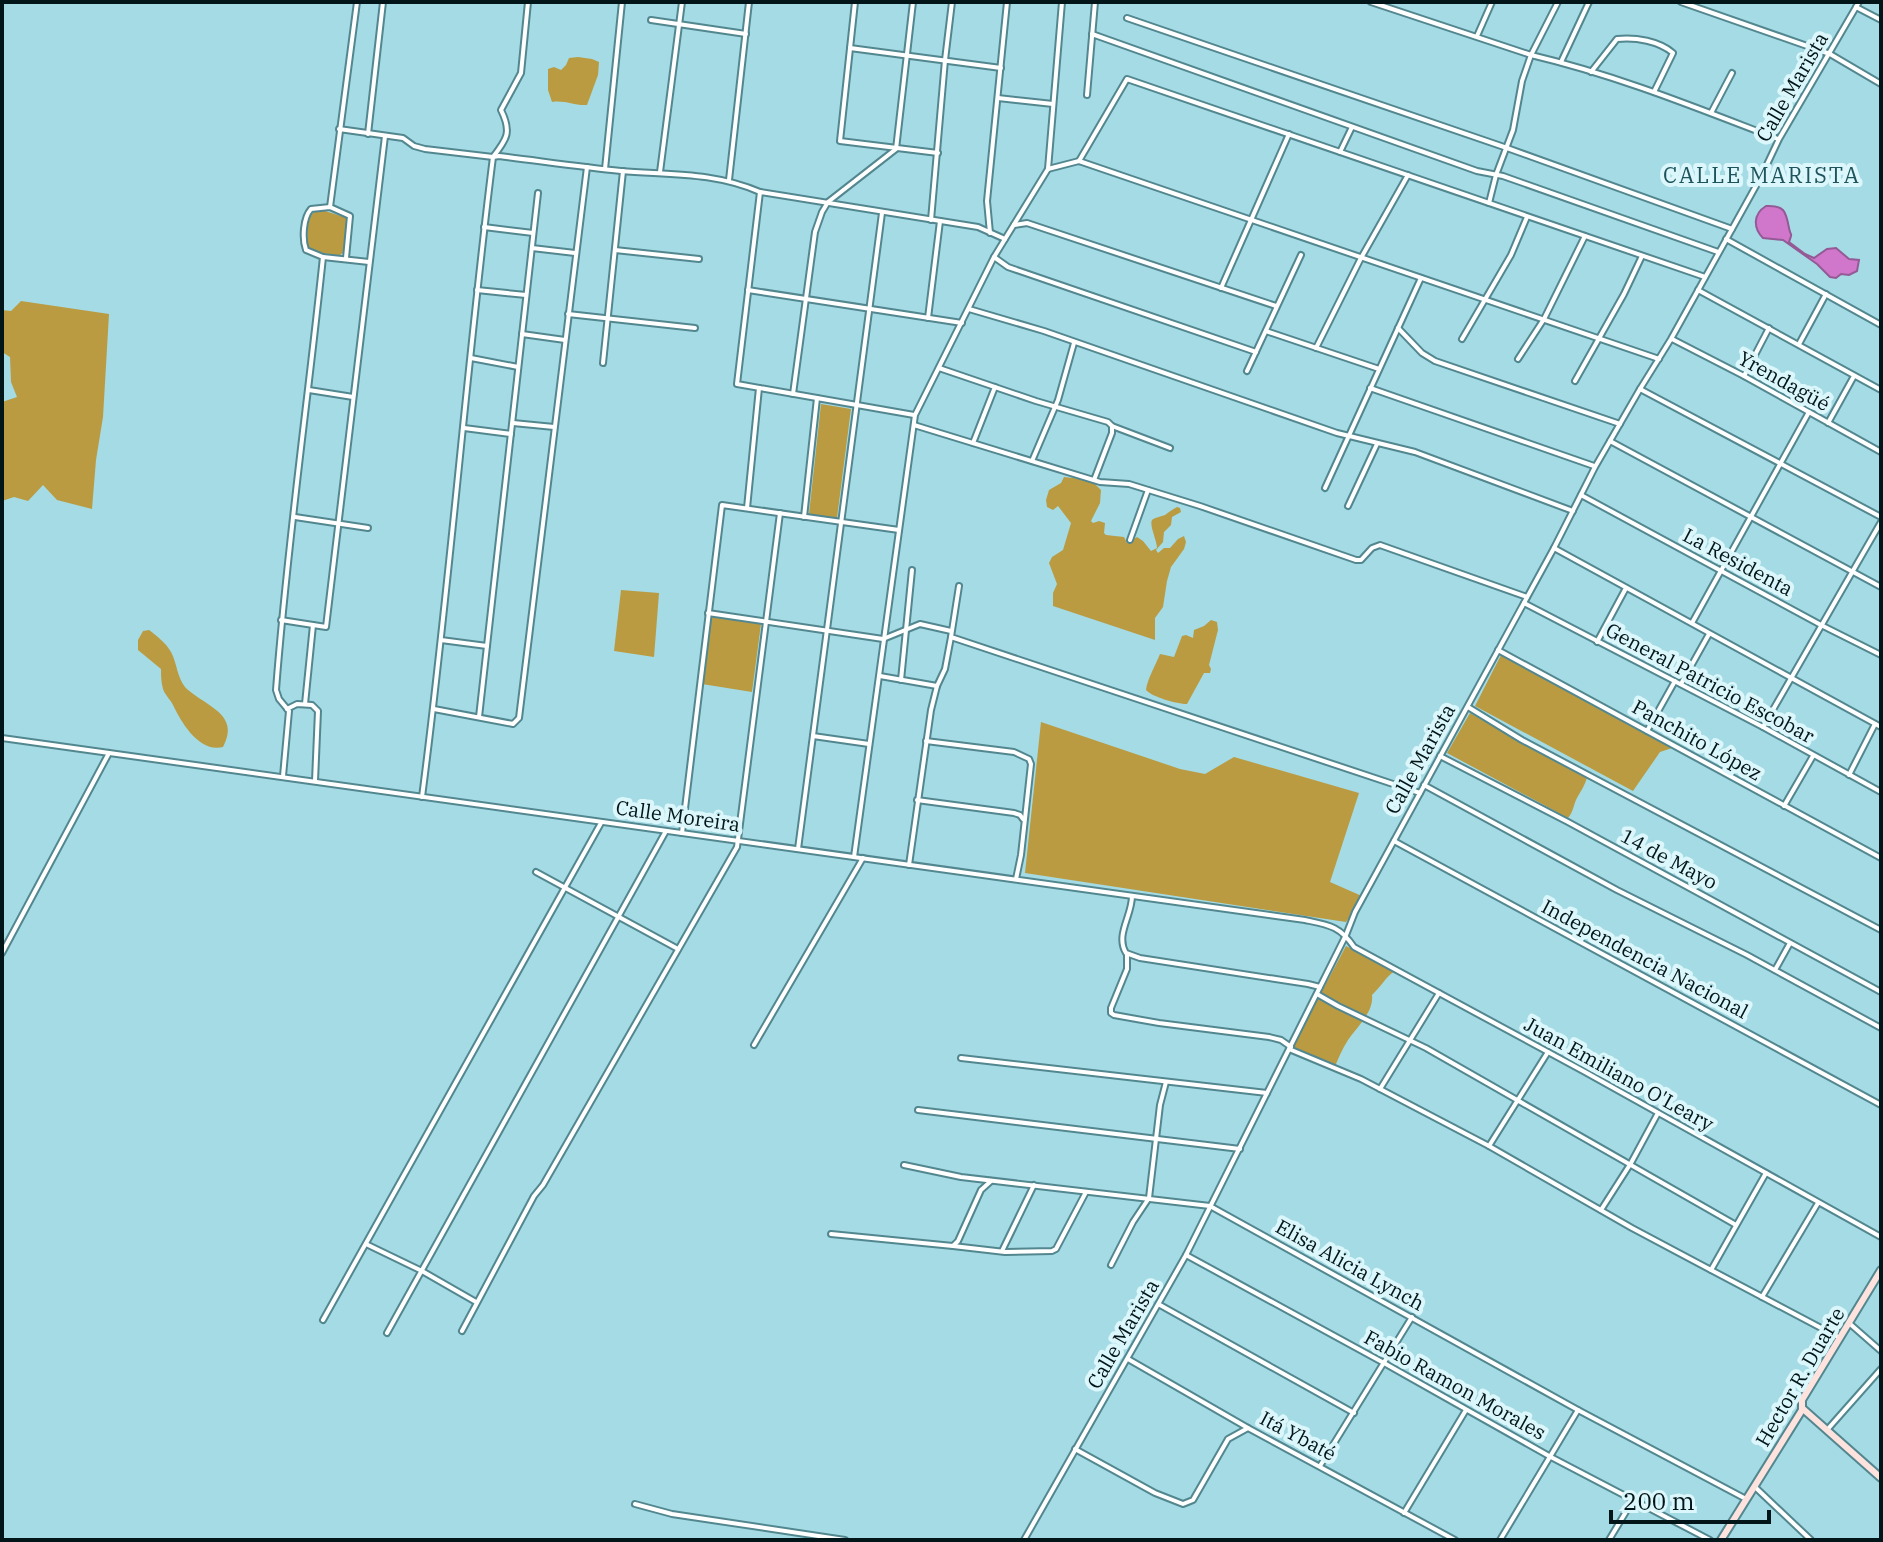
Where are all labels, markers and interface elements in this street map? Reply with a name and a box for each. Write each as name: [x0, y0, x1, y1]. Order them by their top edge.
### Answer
street label: Calle Marista: [1749, 27, 1834, 146]
district label: CALLE MARISTA: [1663, 160, 1861, 189]
street label: Yrendagüé: [1734, 344, 1835, 417]
street label: La Residenta: [1678, 521, 1798, 602]
street label: General Patricio Escobar: [1601, 616, 1819, 749]
street label: Panchito López: [1628, 693, 1767, 786]
street label: Calle Marista: [1378, 699, 1461, 819]
street label: Calle Moreira: [614, 793, 742, 838]
street label: 14 de Mayo: [1616, 822, 1722, 895]
street label: Independencia Nacional: [1537, 893, 1753, 1025]
street label: Juan Emiliano O'Leary: [1520, 1010, 1719, 1137]
street label: Elisa Alicia Lynch: [1271, 1213, 1429, 1317]
street label: Calle Marista: [1080, 1274, 1165, 1393]
street label: Hector R. Duarte: [1749, 1302, 1850, 1451]
street label: Fabio Ramon Morales: [1360, 1323, 1551, 1446]
street label: Itá Ybaté: [1255, 1404, 1341, 1467]
scale bar: [1611, 1474, 1769, 1524]
text: 200 m: [1623, 1485, 1695, 1517]

